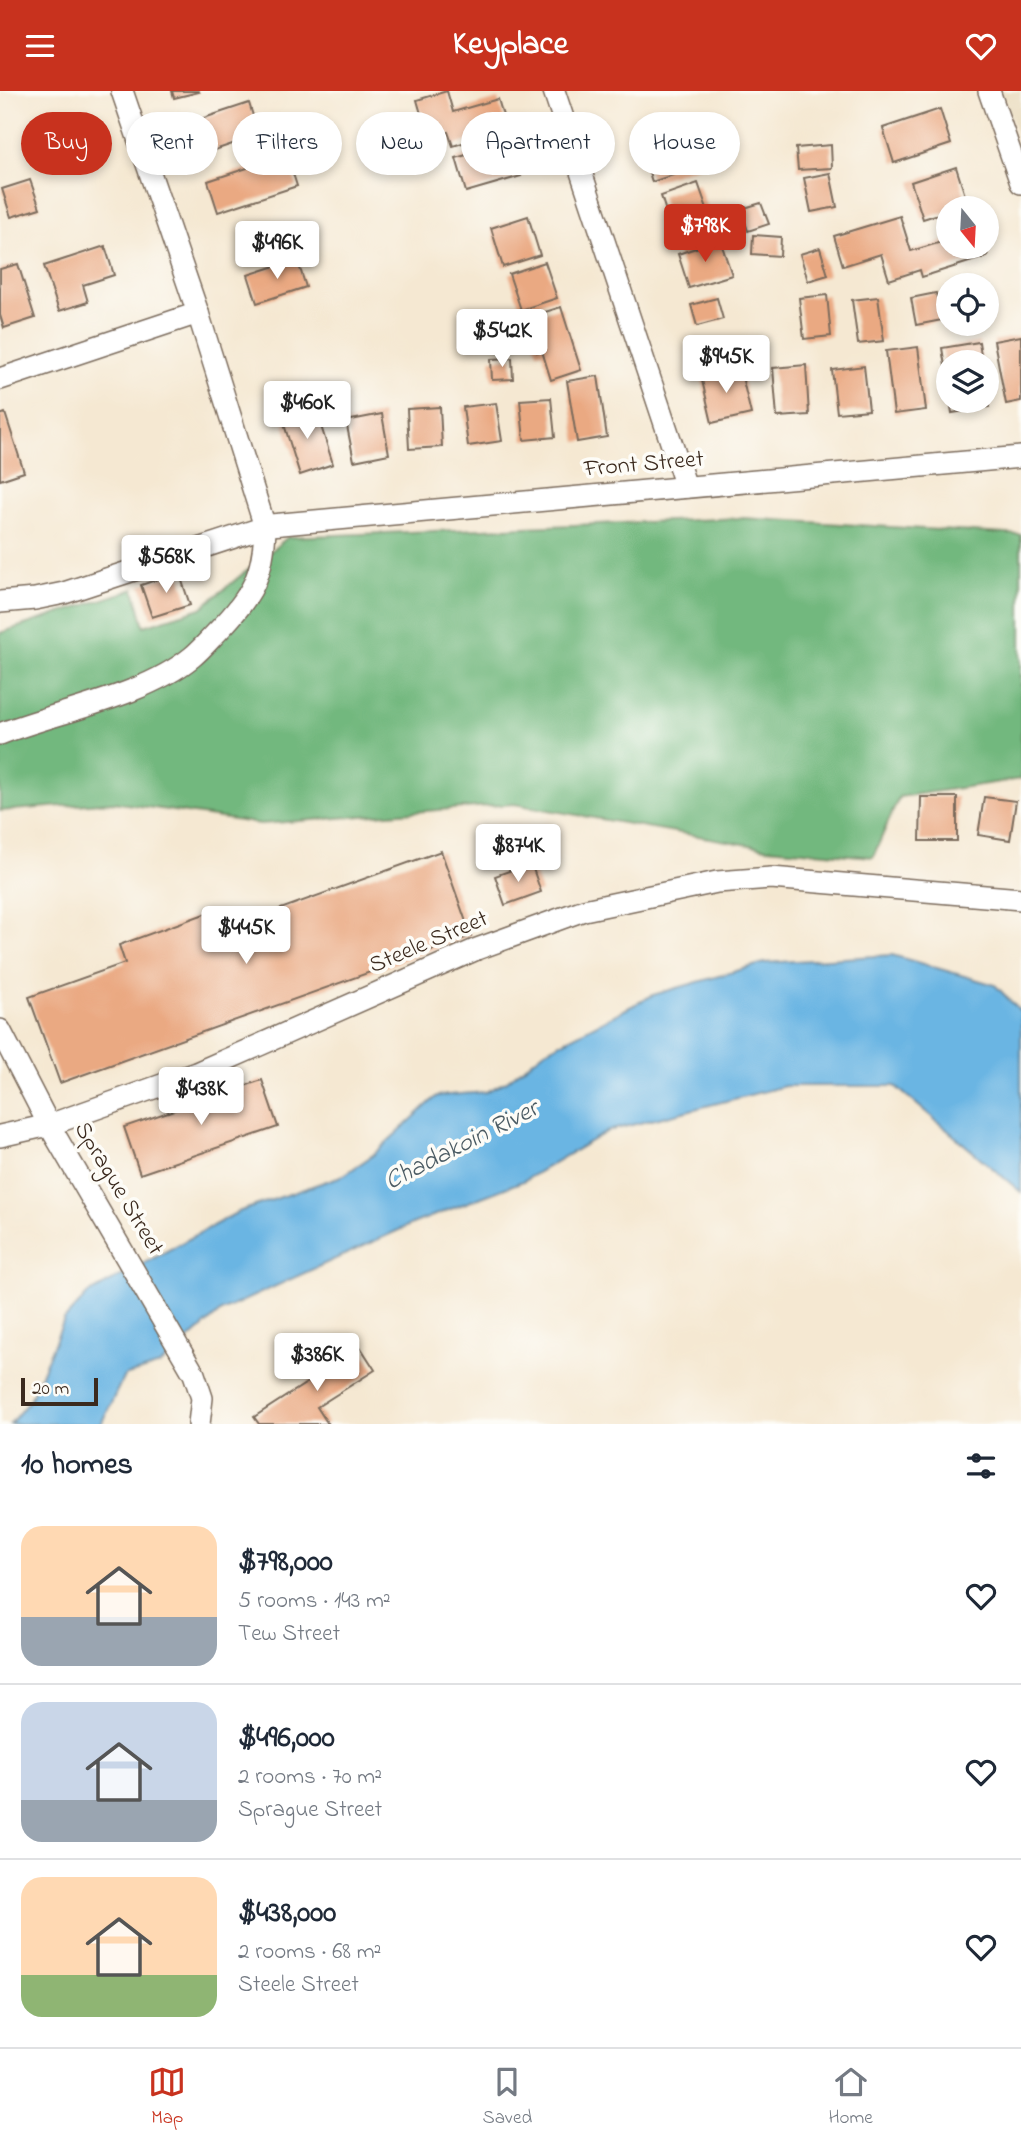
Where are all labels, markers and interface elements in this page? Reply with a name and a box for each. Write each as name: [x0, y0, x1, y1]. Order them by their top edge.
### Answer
text: Keyplace: [453, 22, 568, 69]
icon: menu: [21, 27, 59, 65]
icon: heart: [962, 27, 1000, 65]
chip: Buy: [21, 112, 112, 175]
chip: Rent: [126, 112, 218, 175]
chip: Filters: [232, 112, 342, 175]
chip: New: [356, 112, 447, 175]
chip: Apartment: [461, 112, 615, 175]
chip: House: [629, 112, 740, 175]
north arrow: [936, 196, 999, 259]
map controls: [936, 196, 999, 413]
pin: $798K: [656, 205, 754, 264]
text: $798K: [680, 210, 730, 243]
pin: $496K: [228, 221, 326, 281]
text: $496K: [251, 227, 303, 260]
button: locate: [936, 273, 999, 336]
pin: $542K: [453, 309, 551, 369]
text: $542K: [472, 315, 532, 348]
pin: $945K: [677, 335, 775, 395]
text: $945K: [699, 341, 753, 374]
button: layers: [936, 350, 999, 413]
pin: $460K: [258, 381, 356, 441]
text: $460K: [280, 387, 334, 420]
street label: Front Street: [582, 442, 705, 488]
pin: $568K: [117, 535, 215, 595]
text: $568K: [138, 541, 194, 574]
pin: $874K: [469, 825, 567, 884]
text: $874K: [492, 830, 544, 863]
street label: Steele Street: [364, 902, 494, 984]
pin: $445K: [197, 907, 295, 966]
text: $445K: [217, 912, 275, 945]
pin: $438K: [152, 1067, 250, 1127]
text: $438K: [175, 1073, 227, 1106]
water label: Chadakoin River: [379, 1090, 548, 1201]
street label: Sprague Street: [64, 1115, 172, 1263]
pin: $386K: [268, 1333, 366, 1393]
text: $386K: [290, 1339, 344, 1372]
scale bar: [21, 1375, 98, 1407]
text: 20 m: [32, 1376, 69, 1403]
text: 10 homes: [21, 1444, 133, 1488]
icon: filters: [962, 1447, 1000, 1485]
text: $798,000: [238, 1541, 333, 1585]
icon: home: [77, 1554, 161, 1638]
icon: heart: [962, 1577, 1000, 1615]
text: 5 rooms · 143 m²: [238, 1585, 391, 1618]
text: Tew Street: [238, 1618, 340, 1651]
text: $496,000: [238, 1717, 335, 1761]
icon: home: [77, 1730, 161, 1814]
icon: heart: [962, 1753, 1000, 1791]
text: 2 rooms · 70 m²: [238, 1761, 382, 1794]
text: Sprague Street: [238, 1794, 382, 1827]
text: $438,000: [238, 1892, 336, 1936]
icon: home: [77, 1905, 161, 1989]
icon: heart: [962, 1928, 1000, 1966]
text: 2 rooms · 68 m²: [238, 1936, 381, 1969]
text: Steele Street: [238, 1969, 359, 2002]
tab: Map: [148, 2063, 186, 2132]
tab: Saved: [483, 2063, 532, 2132]
tab: Home: [829, 2063, 873, 2132]

